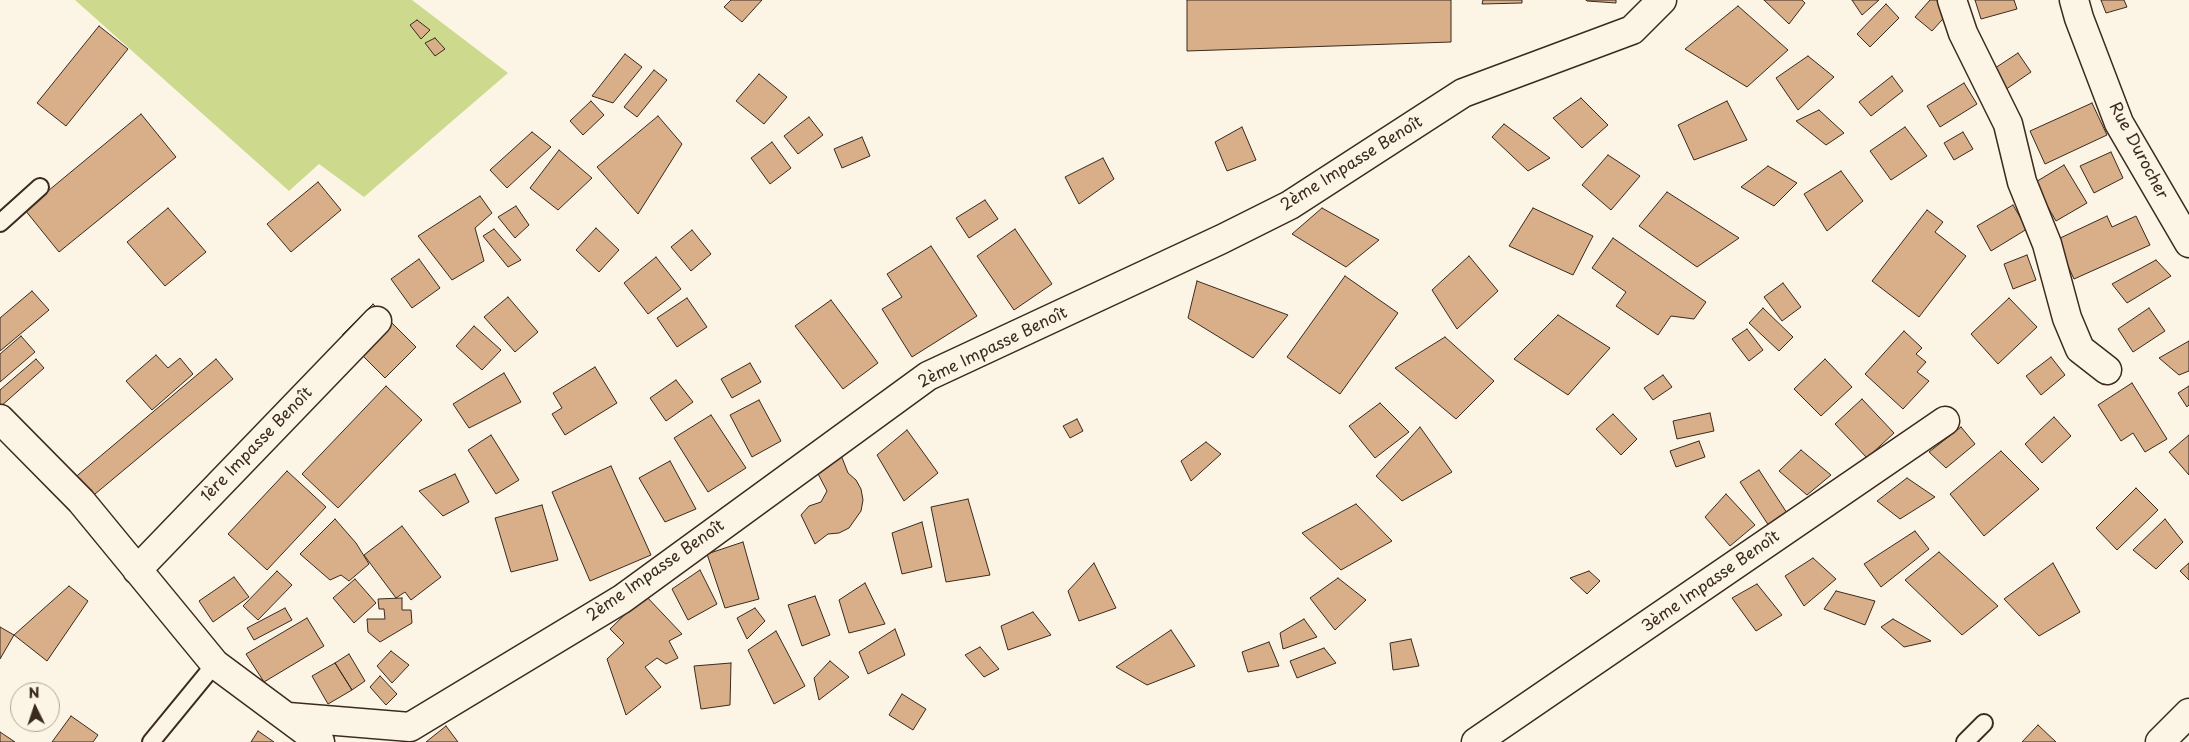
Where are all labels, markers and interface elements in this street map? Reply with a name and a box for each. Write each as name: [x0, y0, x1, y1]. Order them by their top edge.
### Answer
street label: Rue Durocher: [2104, 99, 2172, 203]
street label: 2ème Impasse Benoît: [1278, 113, 1426, 215]
street label: 2ème Impasse Benoît: [915, 304, 1071, 392]
street label: 1ère Impasse Benoît: [197, 384, 317, 506]
street label: 2ème Impasse Benoît: [584, 516, 728, 626]
street label: 3ème Impasse Benoît: [1638, 527, 1784, 637]
north arrow: [10, 682, 60, 732]
text: N: [28, 682, 40, 703]

